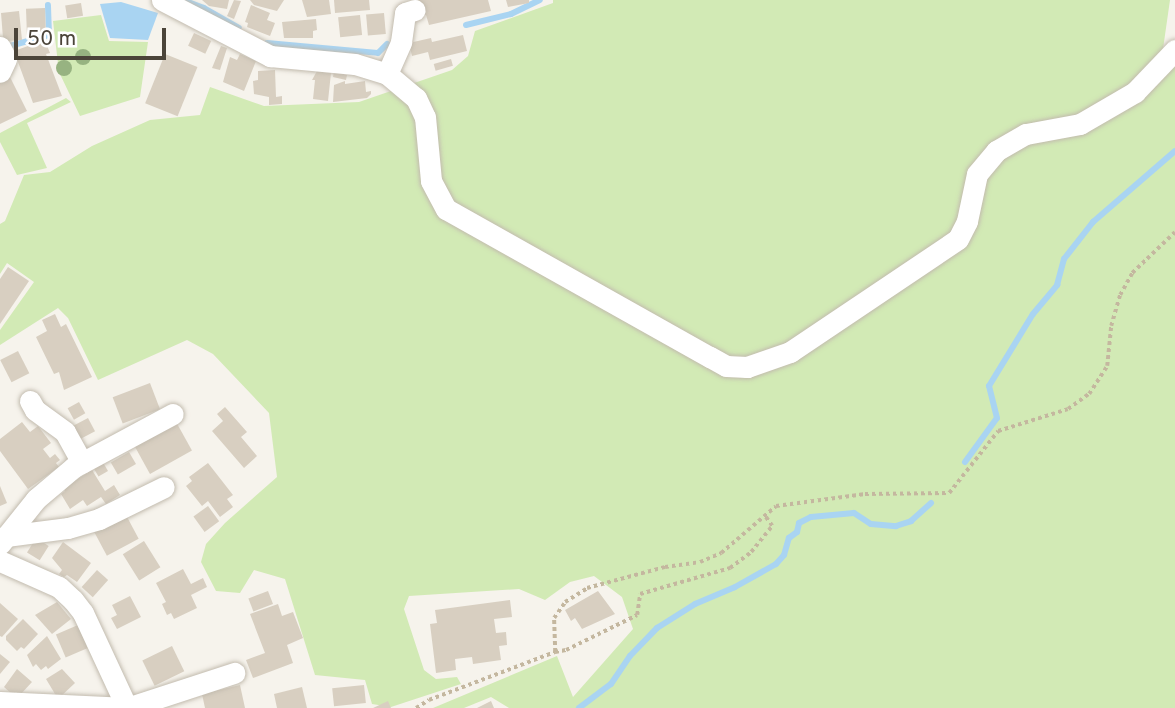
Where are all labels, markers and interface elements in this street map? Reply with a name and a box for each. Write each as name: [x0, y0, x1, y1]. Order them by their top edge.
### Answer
scale bar: [18, 14, 170, 58]
text: 50 m: [27, 26, 76, 53]

